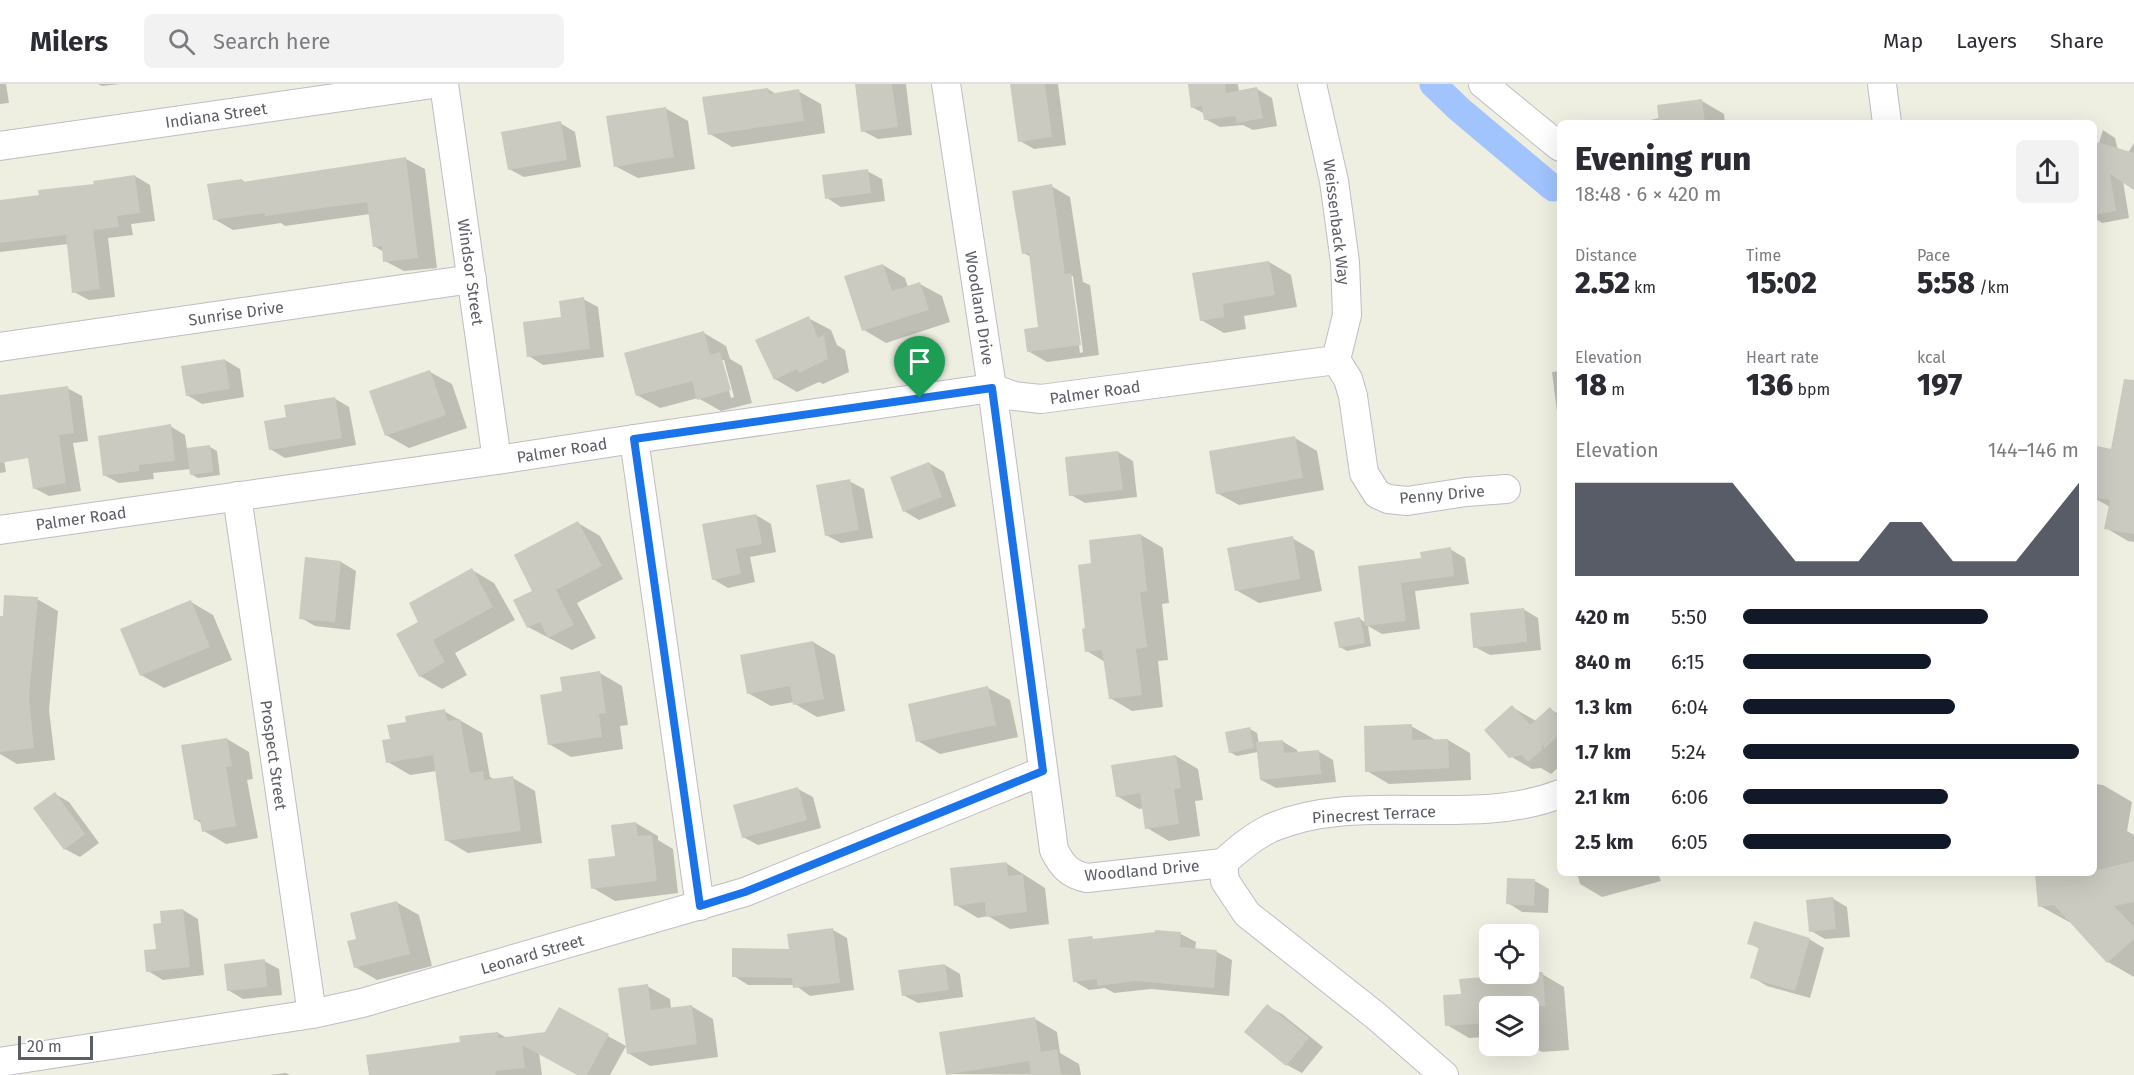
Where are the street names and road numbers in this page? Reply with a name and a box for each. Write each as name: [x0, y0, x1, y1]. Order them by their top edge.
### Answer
street label: Indiana Street: [164, 99, 268, 132]
street label: Weissenback Way: [1319, 158, 1354, 286]
street label: Windsor Street: [454, 218, 487, 327]
street label: Woodland Drive: [961, 250, 998, 367]
street label: Sunrise Drive: [187, 297, 285, 330]
street label: Palmer Road: [1048, 377, 1142, 408]
street label: Palmer Road: [515, 434, 609, 467]
street label: Penny Drive: [1398, 481, 1486, 508]
street label: Palmer Road: [34, 503, 128, 534]
street label: Prospect Street: [256, 699, 291, 811]
street label: Pinecrest Terrace: [1312, 802, 1437, 827]
street label: Woodland Drive: [1084, 856, 1200, 885]
street label: Leonard Street: [478, 931, 586, 978]

